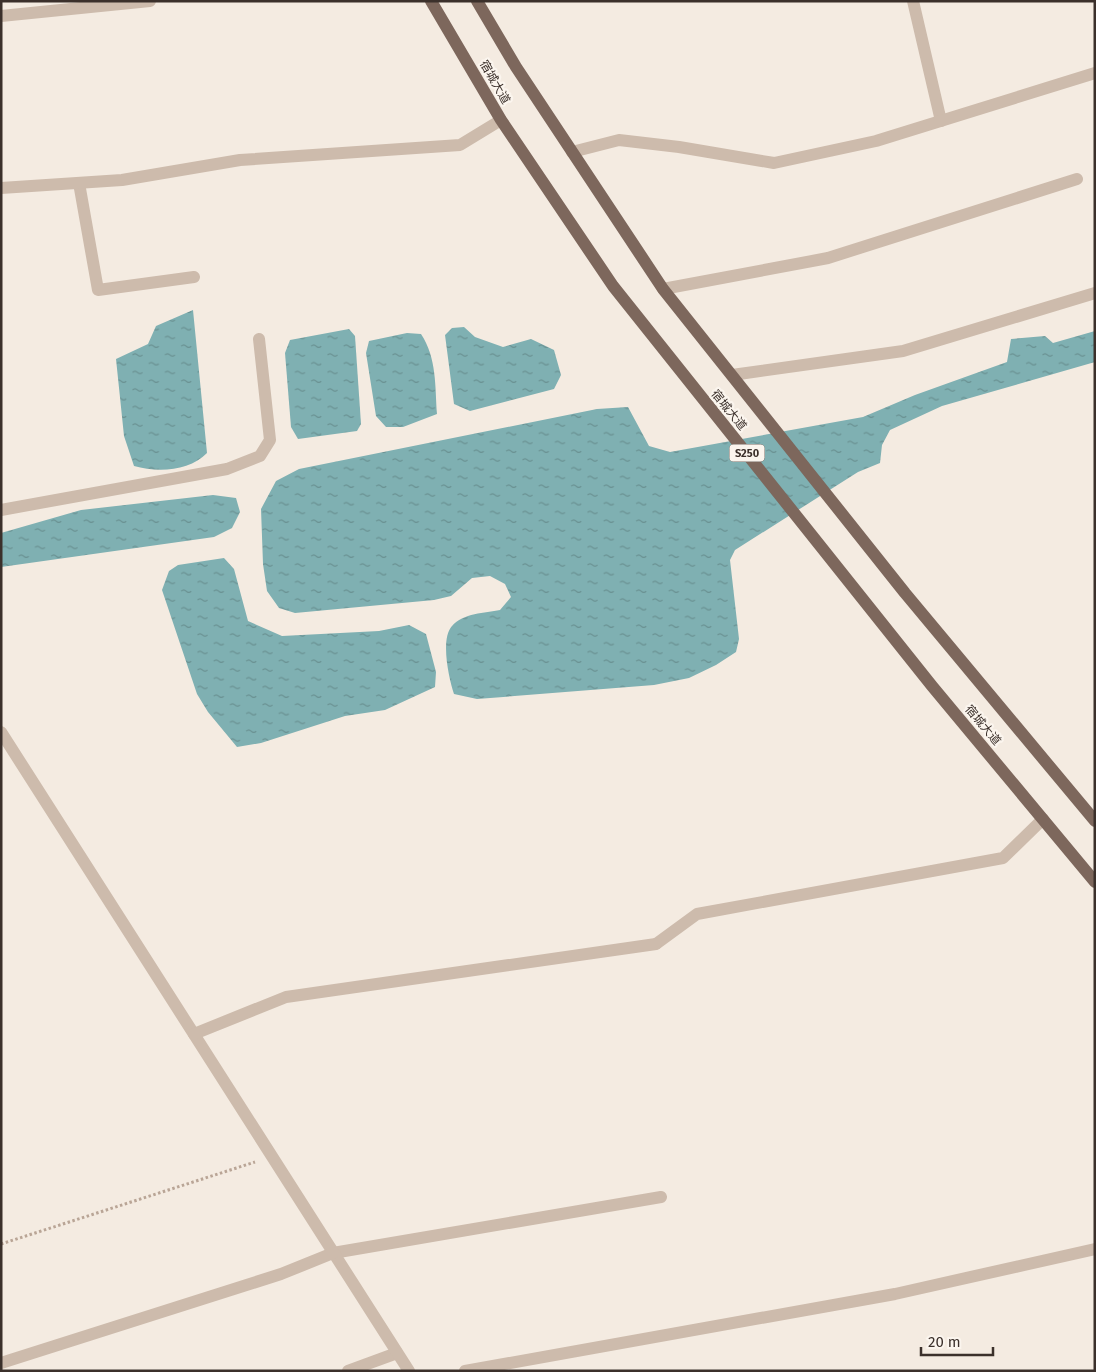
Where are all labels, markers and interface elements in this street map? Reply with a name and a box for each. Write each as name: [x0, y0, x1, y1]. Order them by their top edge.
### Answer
street label: 宿城大道: [477, 58, 513, 106]
street label: 宿城大道: [708, 387, 750, 433]
road number: S250: [730, 444, 764, 462]
street label: 宿城大道: [962, 702, 1004, 748]
scale bar: [921, 1324, 994, 1356]
text: 20 m: [928, 1333, 961, 1351]

